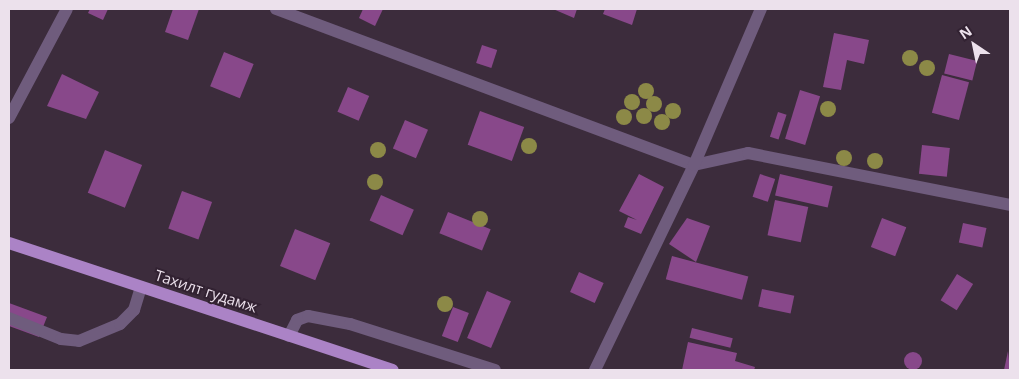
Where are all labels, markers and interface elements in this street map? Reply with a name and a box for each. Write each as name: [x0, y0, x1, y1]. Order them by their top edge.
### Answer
north arrow: [949, 20, 999, 70]
text: N: [955, 21, 975, 43]
street label: Тахилт гудамж: [153, 266, 259, 316]

